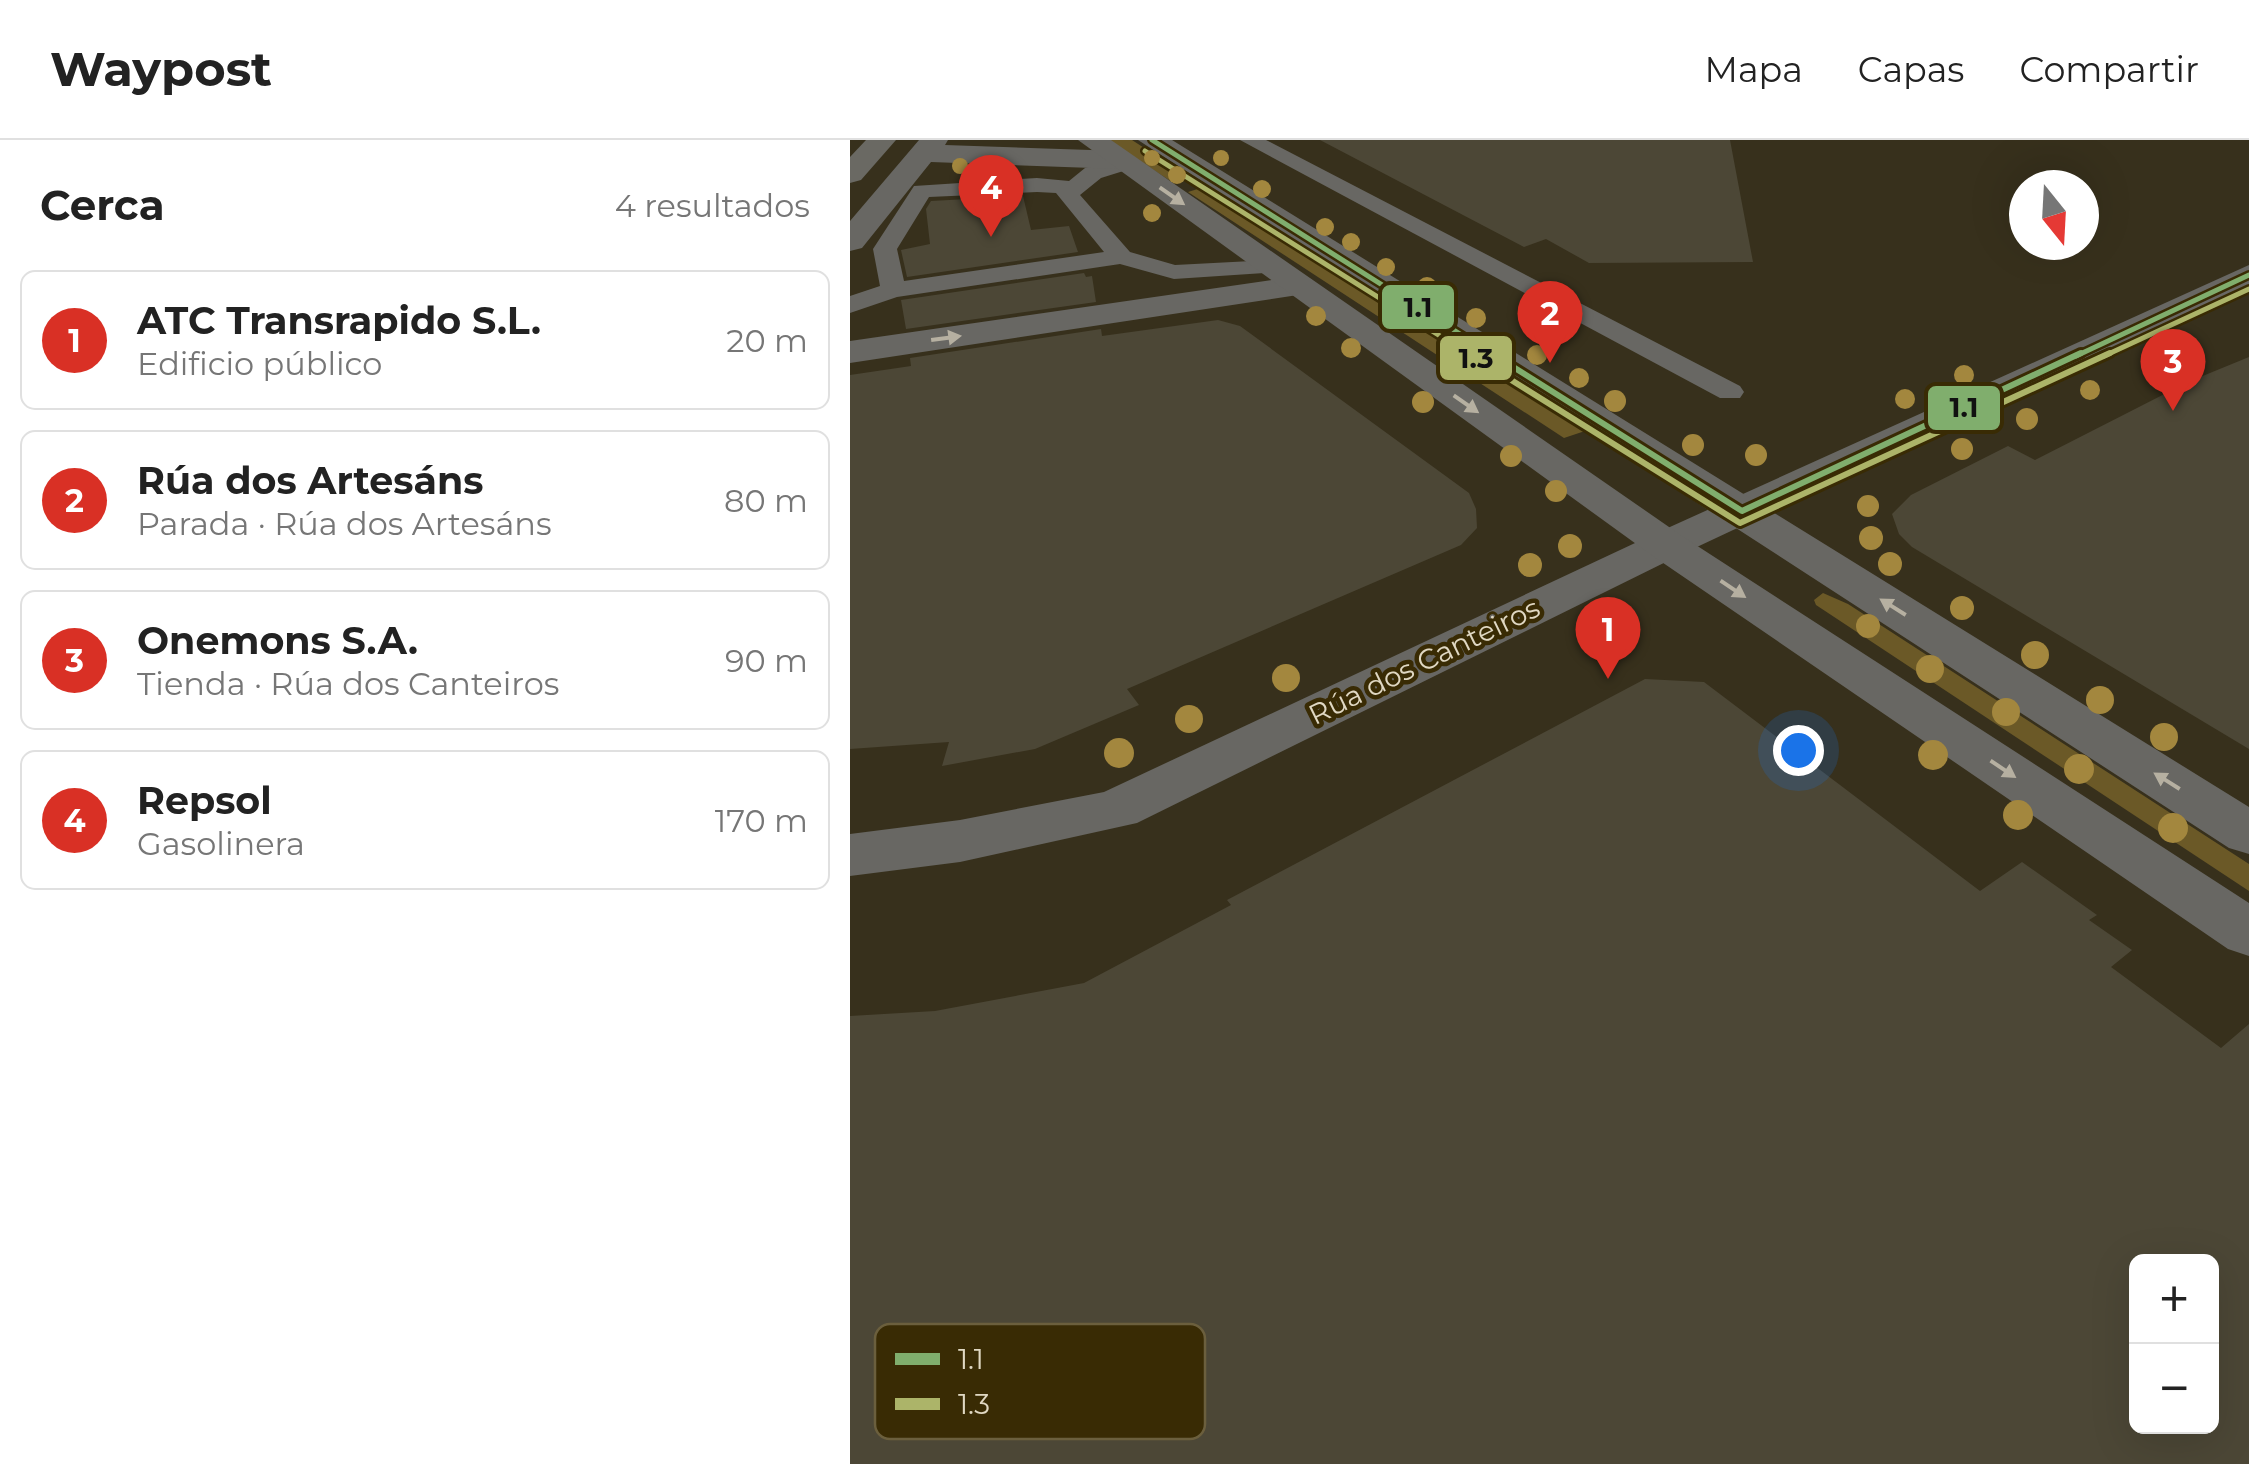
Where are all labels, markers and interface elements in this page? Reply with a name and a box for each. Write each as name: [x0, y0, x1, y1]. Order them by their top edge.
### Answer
text: Waypost: [50, 40, 272, 98]
text: Mapa: [1705, 48, 1803, 91]
text: Capas: [1858, 48, 1964, 91]
text: Compartir: [2019, 48, 2199, 91]
pin: 4: [958, 154, 1024, 237]
north arrow: [2009, 170, 2099, 260]
text: Cerca: [40, 179, 165, 231]
text: 4 resultados: [615, 186, 810, 225]
one-way arrow: [1158, 186, 1185, 205]
pin: 2: [1518, 280, 1582, 363]
line badge: 1.1: [1380, 283, 1456, 331]
text: 1.1: [1404, 290, 1432, 324]
text: ATC Transrapido S.L.: [137, 297, 541, 344]
text: 1: [68, 321, 81, 360]
text: 20 m: [726, 321, 808, 360]
pin: 3: [2140, 328, 2206, 411]
one-way arrow: [931, 330, 963, 345]
line badge: 1.3: [1438, 334, 1514, 382]
text: 1.3: [1458, 341, 1494, 375]
text: Edificio público: [137, 344, 382, 383]
line badge: 1.1: [1926, 384, 2002, 432]
text: 1.1: [1950, 390, 1978, 424]
one-way arrow: [1453, 393, 1479, 413]
text: Rúa dos Artesáns: [137, 457, 483, 504]
text: 2: [65, 481, 84, 520]
text: 80 m: [724, 481, 808, 520]
text: Parada · Rúa dos Artesáns: [137, 504, 552, 543]
one-way arrow: [1719, 579, 1746, 598]
street label: Rúa dos Canteiros: [1303, 590, 1545, 732]
pin: 1: [1576, 596, 1640, 679]
one-way arrow: [1879, 598, 1906, 616]
text: Onemons S.A.: [137, 617, 418, 664]
text: 3: [65, 641, 84, 680]
text: 90 m: [725, 641, 808, 680]
text: Tienda · Rúa dos Canteiros: [137, 664, 559, 703]
your location: [1773, 725, 1824, 776]
one-way arrow: [1990, 760, 2017, 778]
one-way arrow: [2153, 773, 2181, 791]
text: Repsol: [137, 777, 272, 824]
text: 4: [63, 801, 86, 840]
text: 170 m: [715, 801, 808, 840]
text: Gasolinera: [137, 824, 305, 863]
map controls: [2129, 1254, 2219, 1434]
button: +: [2129, 1254, 2219, 1344]
legend: [875, 1324, 1205, 1439]
text: 1.1: [958, 1342, 984, 1376]
button: −: [2129, 1344, 2219, 1434]
text: 1.3: [958, 1387, 990, 1421]

